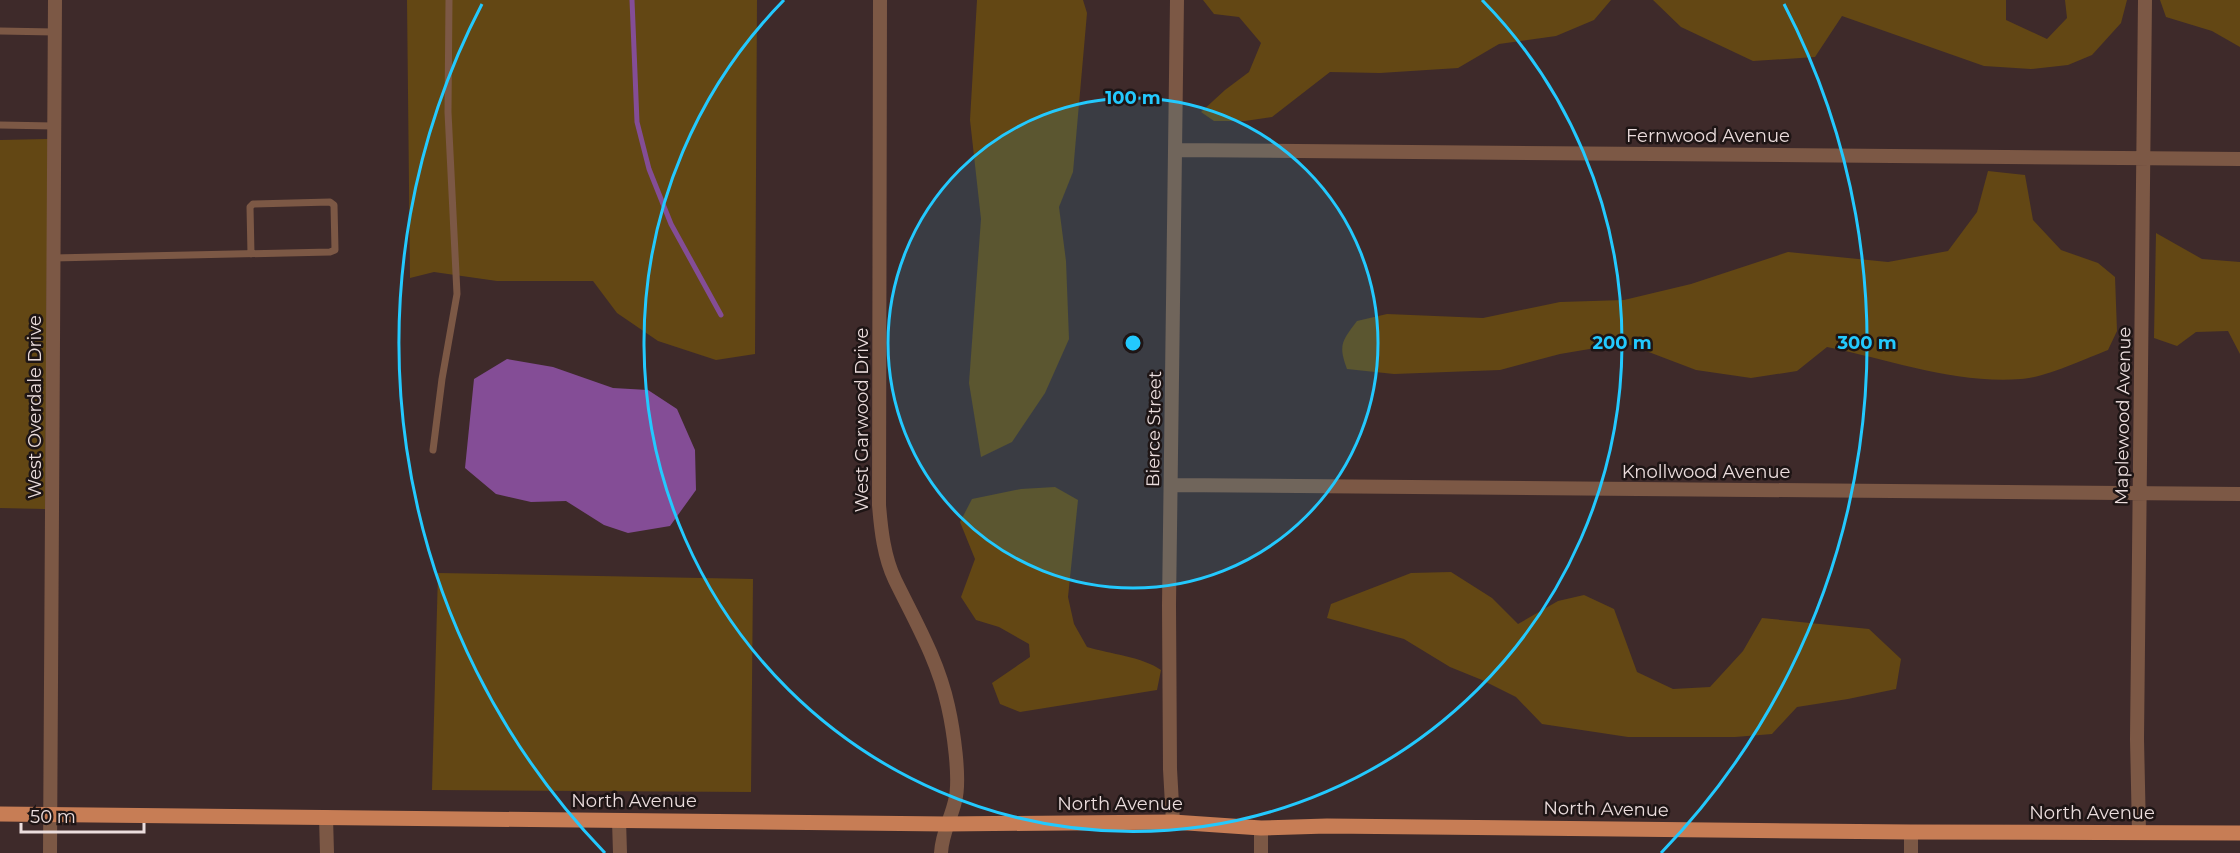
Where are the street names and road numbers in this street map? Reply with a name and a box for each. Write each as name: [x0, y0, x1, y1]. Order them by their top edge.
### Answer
street label: Fernwood Avenue: [1626, 125, 1790, 147]
street label: West Overdale Drive: [24, 315, 46, 499]
street label: Maplewood Avenue: [2110, 326, 2136, 505]
street label: West Garwood Drive: [851, 327, 873, 512]
street label: Bierce Street: [1142, 371, 1166, 487]
street label: Knollwood Avenue: [1622, 461, 1790, 483]
street label: North Avenue: [571, 790, 697, 812]
street label: North Avenue: [1057, 793, 1183, 815]
street label: North Avenue: [1543, 797, 1669, 821]
street label: North Avenue: [2029, 802, 2155, 824]

